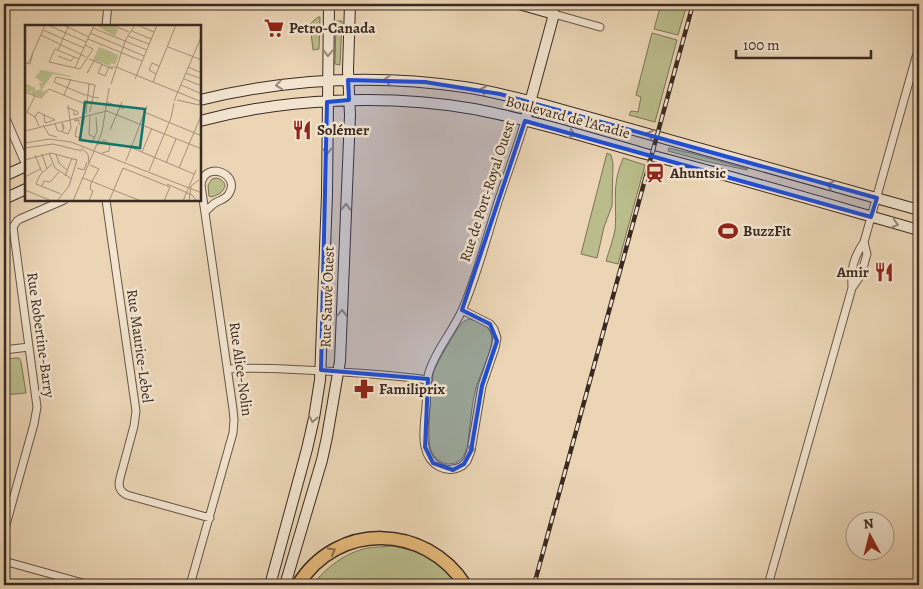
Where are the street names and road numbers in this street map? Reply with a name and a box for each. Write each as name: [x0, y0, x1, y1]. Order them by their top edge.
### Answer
street label: Boulevard de l'Acadie: [504, 91, 633, 143]
street label: Rue de Port-Royal Ouest: [455, 118, 519, 264]
street label: Rue Sauvé Ouest: [315, 246, 339, 348]
street label: Rue Robertine-Barry: [22, 271, 60, 399]
street label: Rue Maurice-Lebel: [122, 288, 158, 404]
street label: Rue Alice-Nolin: [224, 321, 258, 417]

